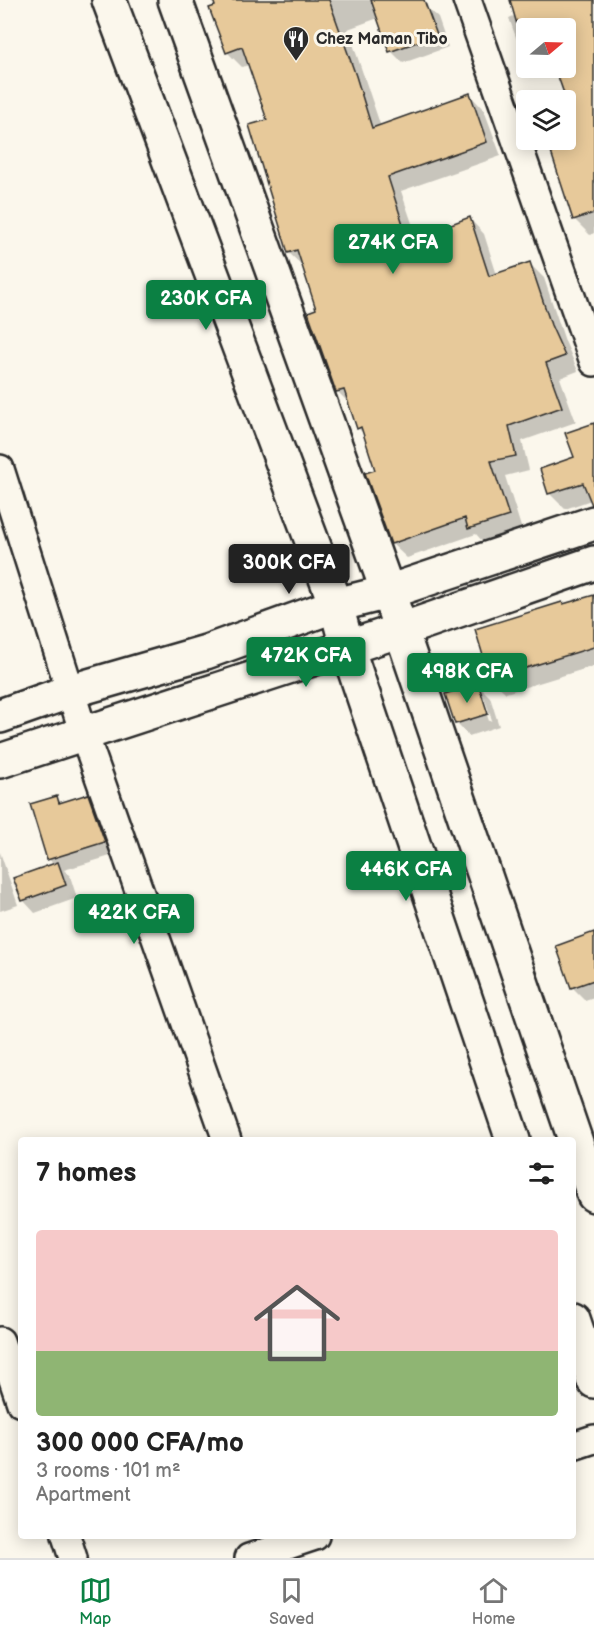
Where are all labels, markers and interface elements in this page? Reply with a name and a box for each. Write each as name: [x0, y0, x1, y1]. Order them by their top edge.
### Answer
north arrow: [516, 18, 576, 78]
map controls: [516, 18, 576, 150]
restaurant icon: Chez Maman Tibo: [281, 24, 311, 62]
place label: Chez Maman Tibo: [316, 30, 448, 49]
button: layers: [516, 90, 576, 150]
pin: 274K CFA: [331, 224, 455, 275]
text: 274K CFA: [348, 231, 438, 255]
pin: 230K CFA: [144, 280, 268, 331]
text: 230K CFA: [160, 287, 252, 311]
pin: 300K CFA: [227, 544, 351, 595]
text: 300K CFA: [243, 551, 335, 575]
pin: 472K CFA: [244, 637, 368, 688]
text: 472K CFA: [260, 644, 352, 668]
pin: 498K CFA: [405, 653, 529, 704]
text: 498K CFA: [421, 660, 513, 684]
pin: 446K CFA: [344, 851, 468, 902]
text: 446K CFA: [360, 858, 452, 882]
pin: 422K CFA: [72, 894, 196, 945]
text: 422K CFA: [88, 901, 180, 925]
icon: filters: [525, 1157, 558, 1190]
text: 7 homes: [36, 1158, 136, 1189]
icon: home: [243, 1269, 351, 1377]
text: 300 000 CFA/mo: [36, 1428, 244, 1459]
text: 3 rooms · 101 m²: [36, 1459, 181, 1483]
text: Apartment: [36, 1483, 131, 1507]
tab: Map: [79, 1574, 112, 1629]
tab: Saved: [269, 1574, 314, 1629]
tab: Home: [472, 1574, 515, 1629]

